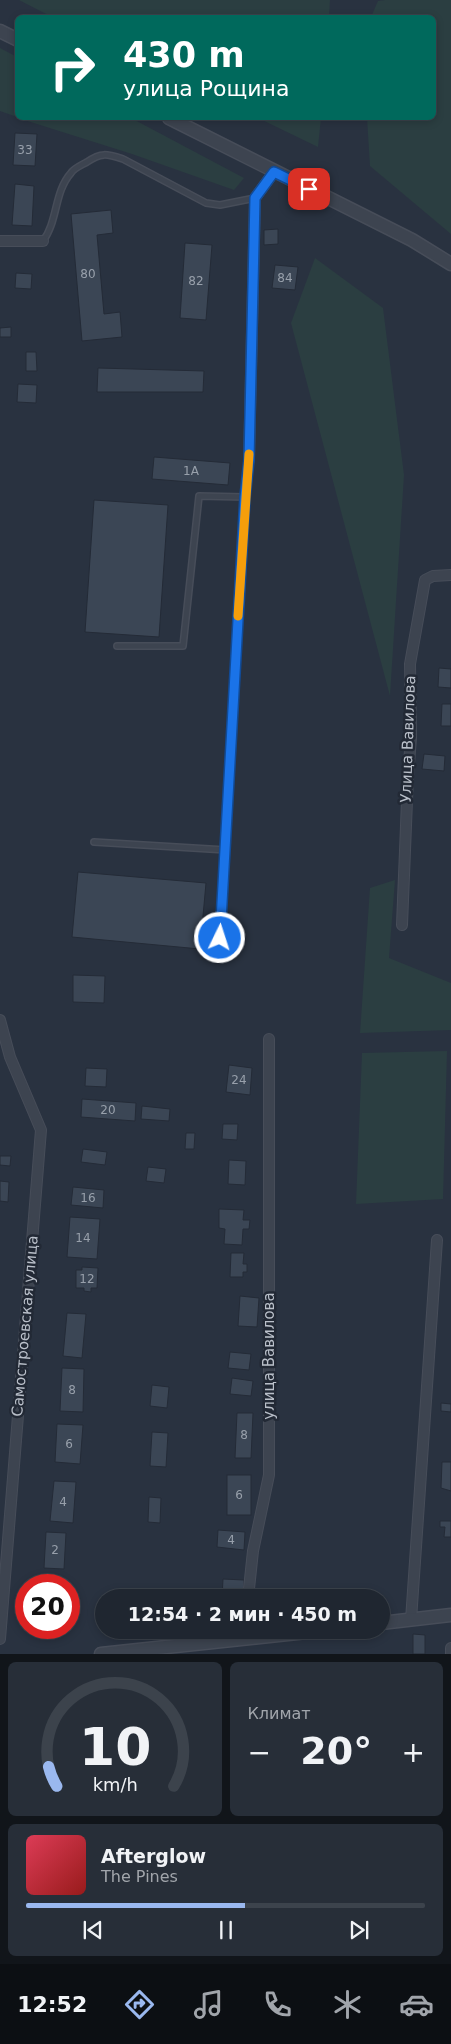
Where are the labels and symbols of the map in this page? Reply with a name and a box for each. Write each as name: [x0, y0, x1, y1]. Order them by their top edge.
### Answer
house number: 33: [17, 143, 33, 157]
pin: [288, 168, 330, 210]
house number: 80: [80, 267, 96, 281]
house number: 84: [277, 271, 293, 285]
house number: 82: [188, 274, 204, 288]
house number: 1А: [183, 464, 200, 478]
street label: Улица Вавилова: [397, 675, 419, 803]
position arrow: [193, 911, 245, 963]
house number: 24: [231, 1073, 247, 1087]
house number: 20: [100, 1103, 116, 1117]
house number: 16: [80, 1191, 96, 1205]
house number: 14: [75, 1231, 91, 1245]
street label: Самостроевская улица: [8, 1235, 42, 1417]
house number: 12: [79, 1272, 95, 1286]
street label: улица Вавилова: [260, 1292, 278, 1420]
house number: 8: [68, 1383, 76, 1397]
house number: 8: [240, 1428, 248, 1442]
house number: 6: [65, 1437, 73, 1451]
house number: 6: [235, 1488, 243, 1502]
house number: 4: [59, 1495, 67, 1509]
house number: 4: [227, 1533, 235, 1547]
house number: 2: [51, 1543, 59, 1557]
speed limit sign: 20: [15, 1574, 80, 1639]

